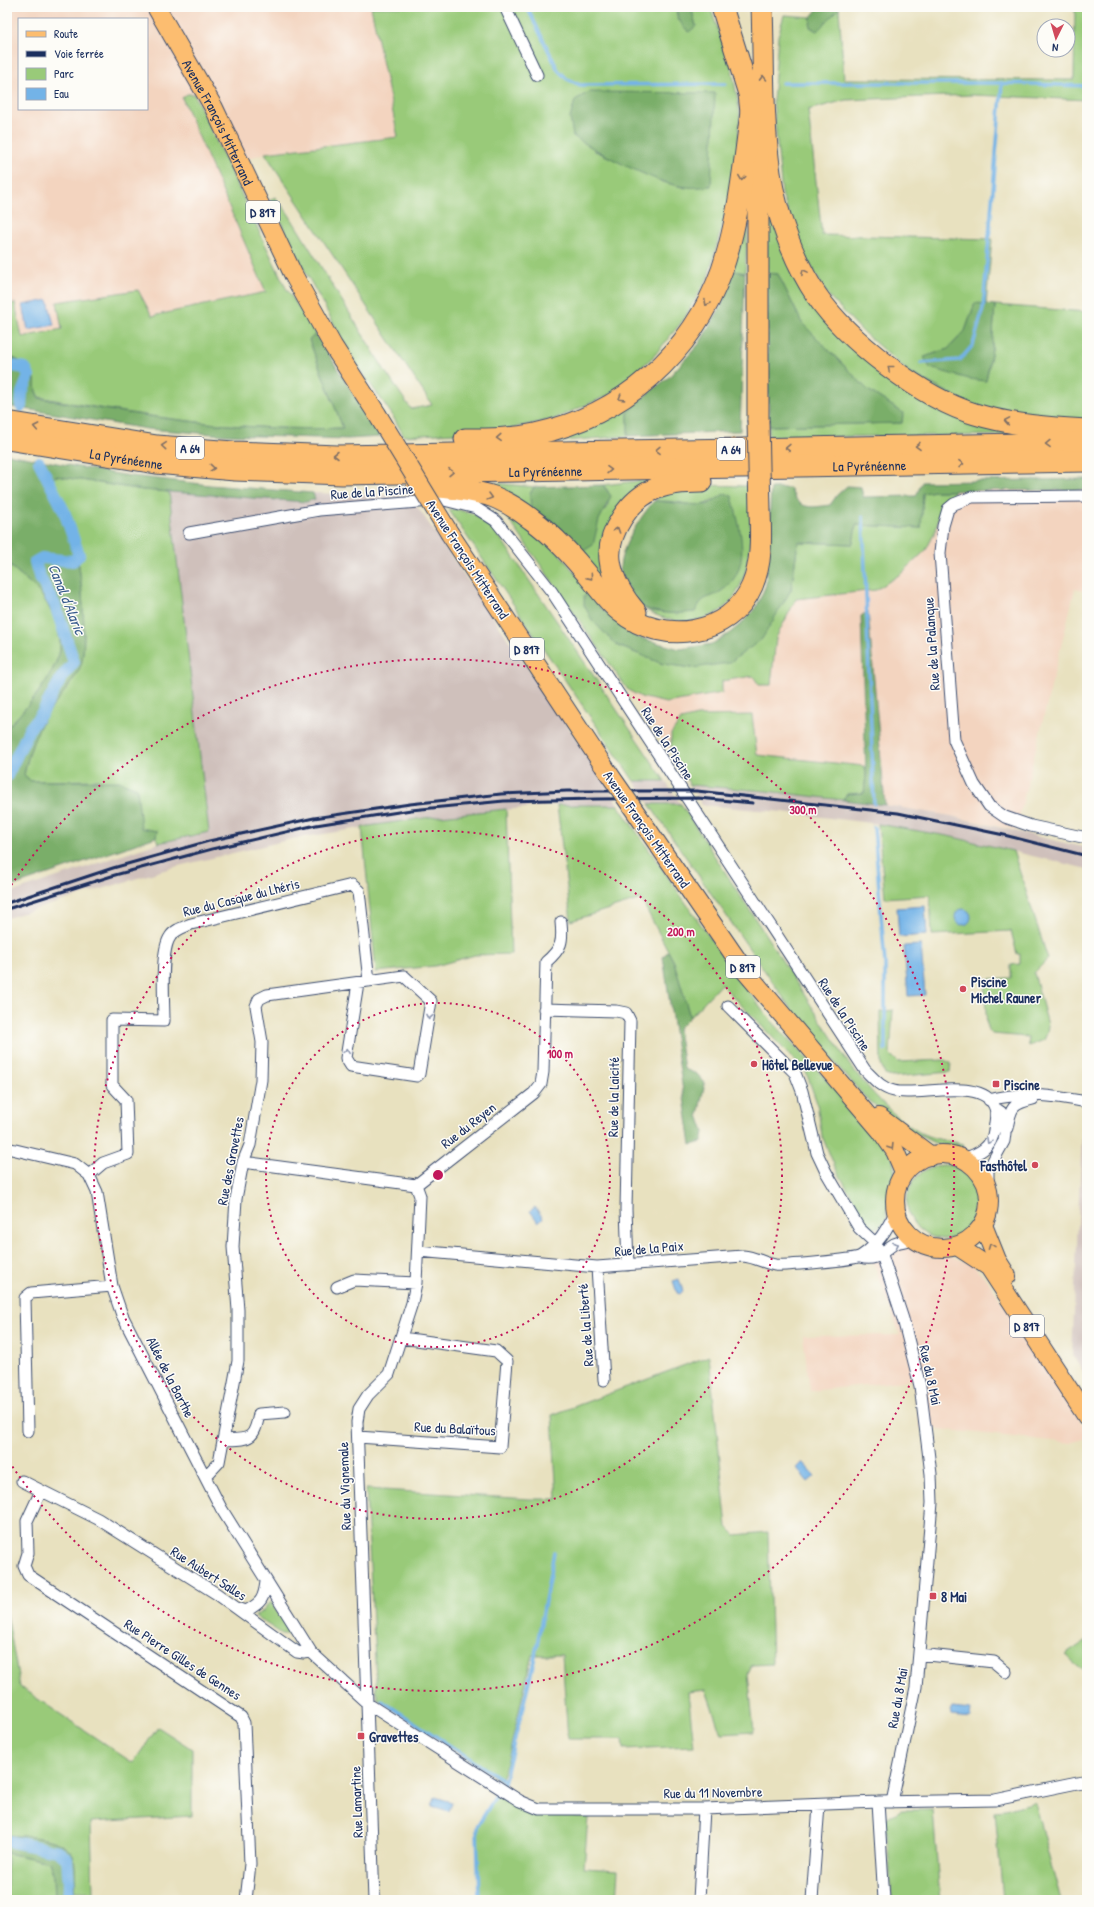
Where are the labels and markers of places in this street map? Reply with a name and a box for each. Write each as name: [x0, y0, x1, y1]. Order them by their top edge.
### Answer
place label: Piscine Michel Rauner: [971, 972, 1042, 1007]
marker: Piscine Michel Rauner: [958, 984, 968, 994]
place label: Hôtel Bellevue: [762, 1055, 833, 1074]
marker: Hôtel Bellevue: [749, 1059, 759, 1069]
place label: Piscine: [1004, 1075, 1040, 1094]
marker: Piscine: [991, 1079, 1001, 1089]
place label: Fasthôtel: [979, 1156, 1027, 1175]
marker: Fasthôtel: [1030, 1160, 1040, 1170]
centre of rings: [431, 1168, 445, 1182]
place label: 8 Mai: [941, 1587, 967, 1606]
marker: 8 Mai: [928, 1591, 938, 1601]
place label: Gravettes: [369, 1727, 419, 1746]
marker: Gravettes: [356, 1731, 366, 1741]

